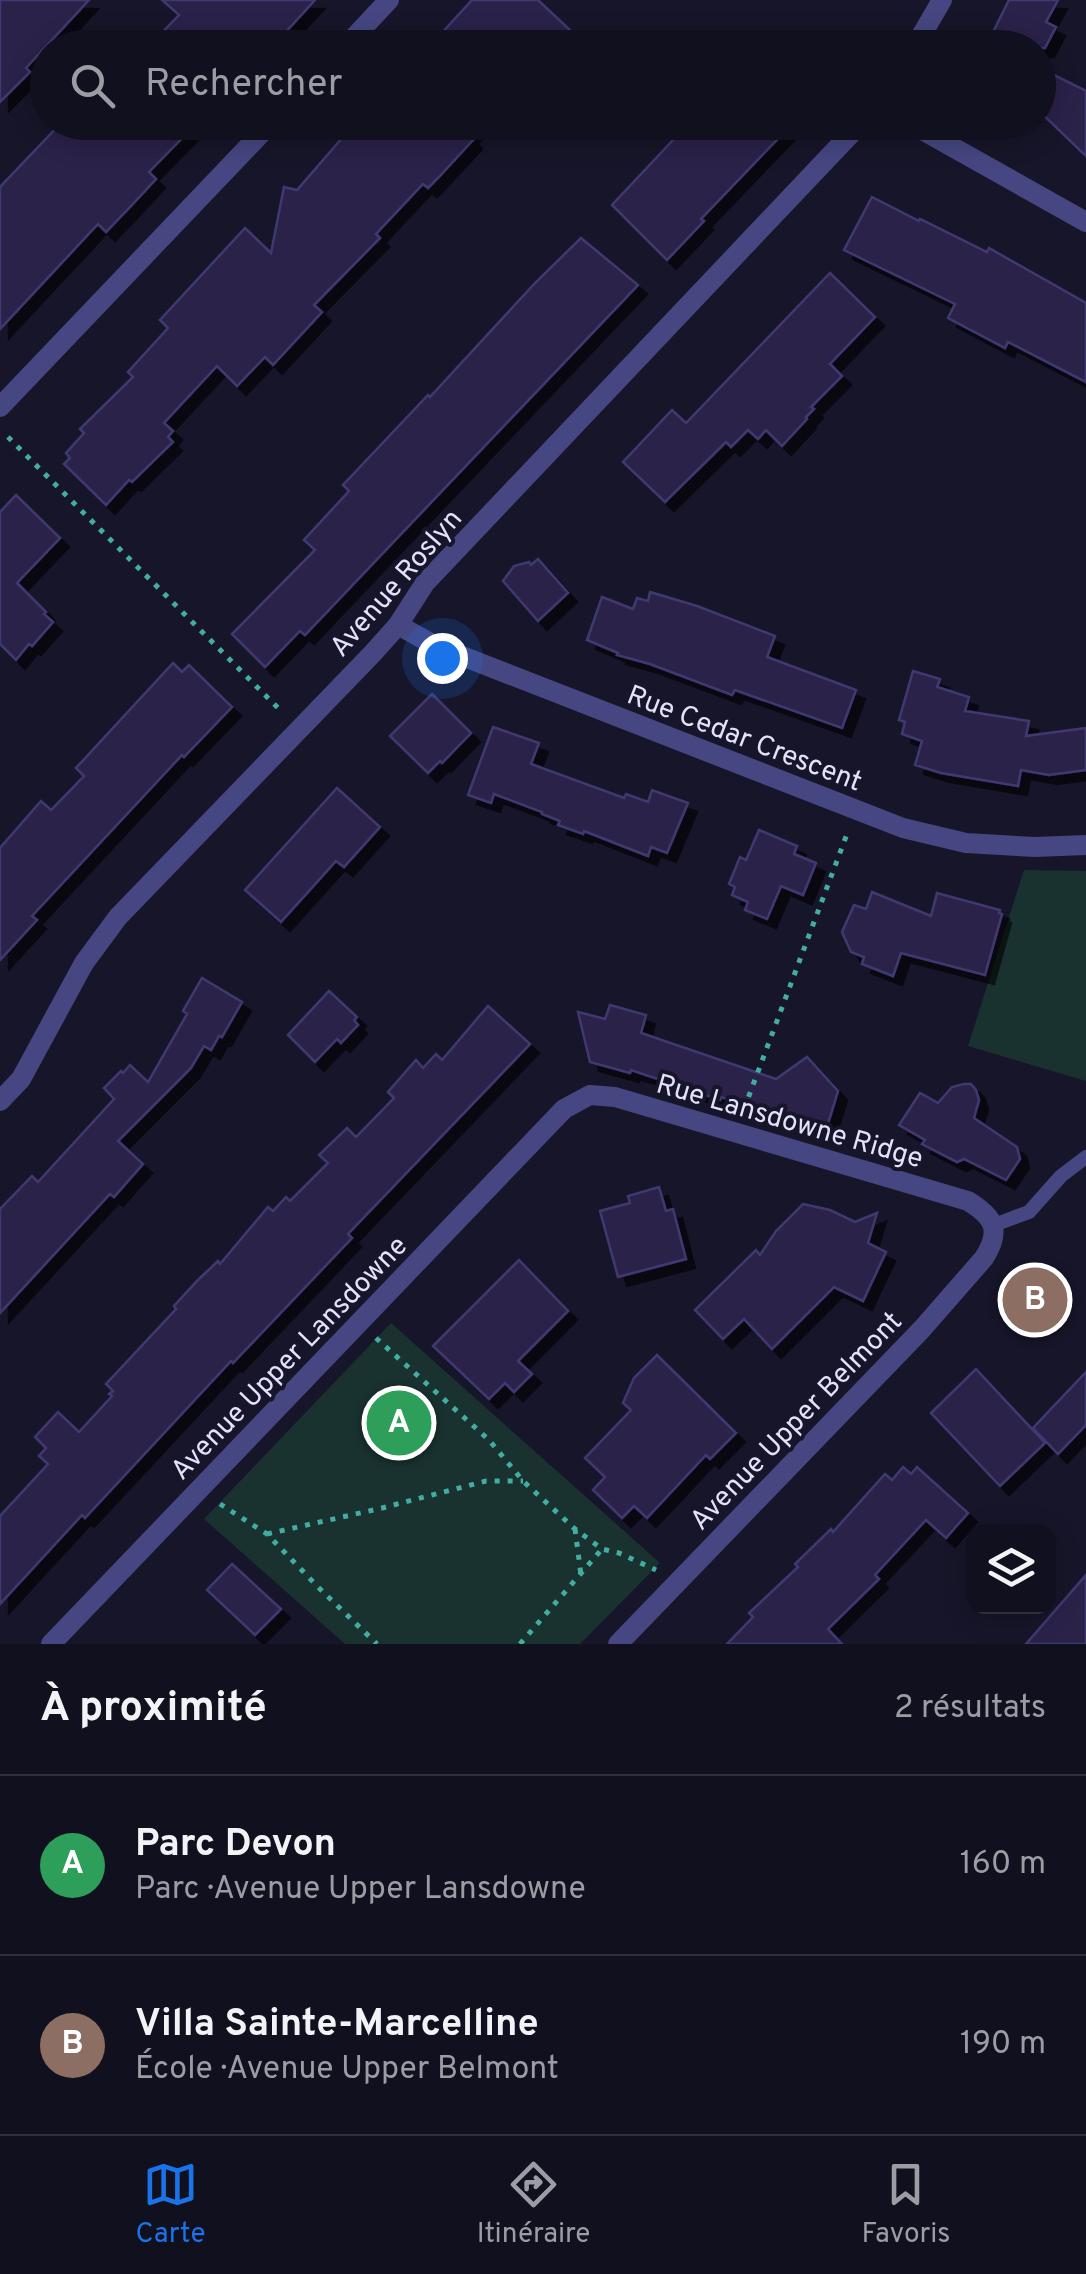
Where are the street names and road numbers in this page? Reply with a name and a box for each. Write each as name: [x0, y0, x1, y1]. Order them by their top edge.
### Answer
street label: Avenue Roslyn: [323, 502, 471, 666]
street label: Rue Cedar Crescent: [621, 678, 867, 801]
street label: Rue Lansdowne Ridge: [652, 1068, 927, 1178]
street label: Avenue Upper Lansdowne: [163, 1228, 413, 1486]
street label: Avenue Upper Belmont: [683, 1305, 911, 1539]

